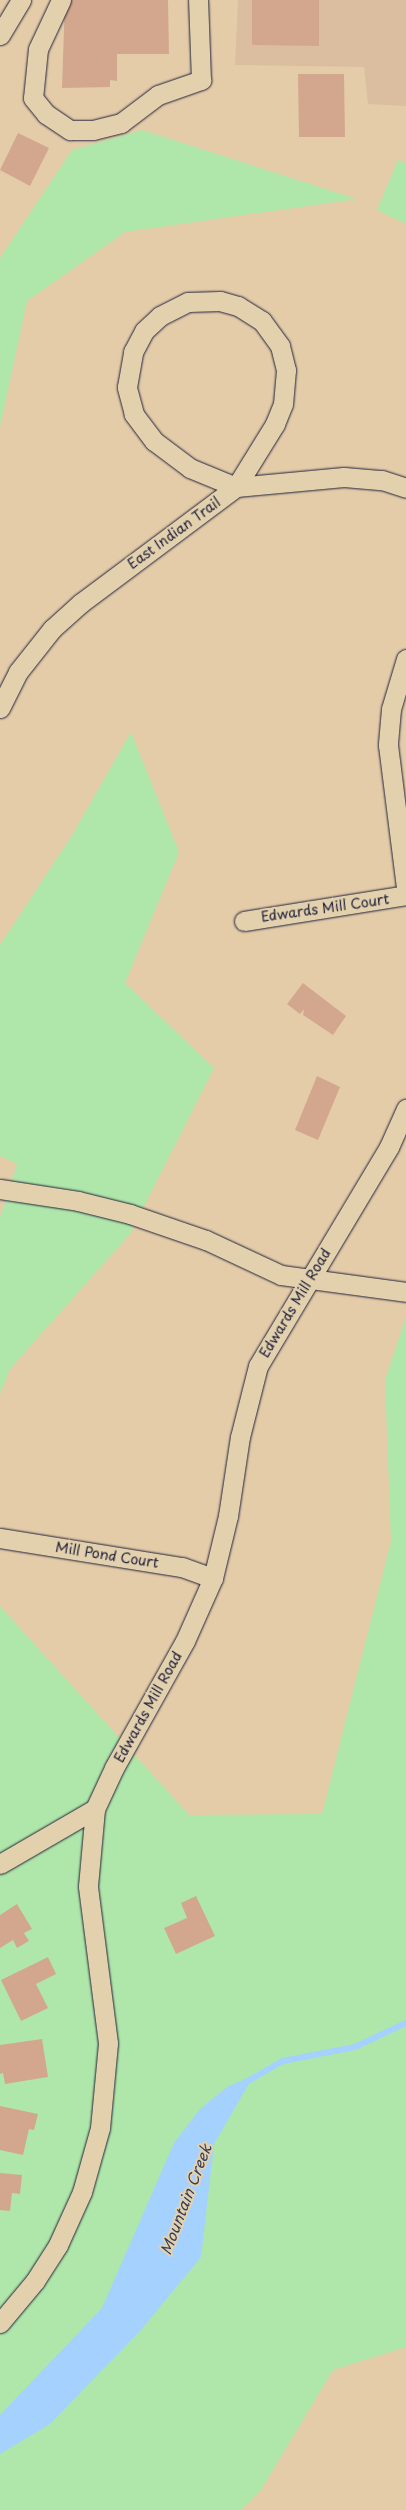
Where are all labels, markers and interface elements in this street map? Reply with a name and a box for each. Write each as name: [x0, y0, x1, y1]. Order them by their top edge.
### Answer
street label: East Indian Trail: [124, 493, 224, 573]
street label: Edwards Mill Court: [260, 891, 390, 925]
street label: Edwards Mill Road: [256, 1245, 334, 1361]
street label: Mill Pond Court: [54, 1539, 160, 1571]
street label: Edwards Mill Road: [110, 1648, 186, 1766]
water label: Mountain Creek: [156, 2141, 214, 2257]

